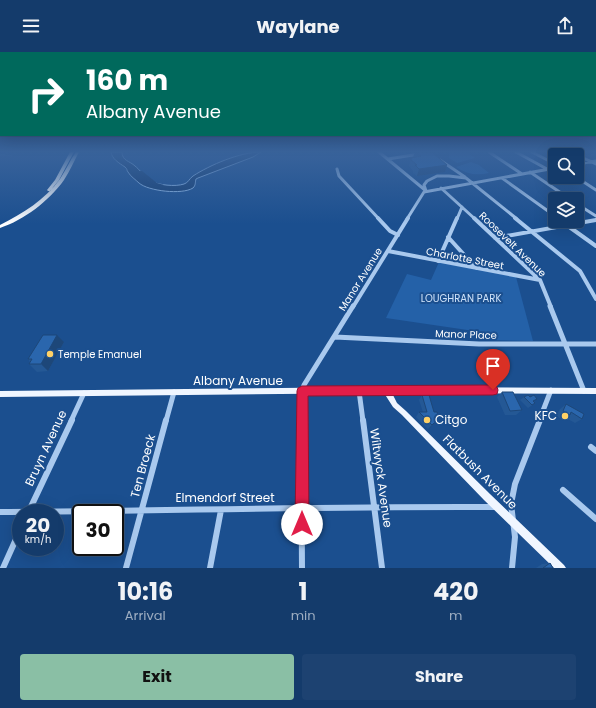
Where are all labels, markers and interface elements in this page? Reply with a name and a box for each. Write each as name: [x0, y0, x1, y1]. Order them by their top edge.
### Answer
text: Waylane: [256, 14, 340, 39]
icon: menu: [20, 15, 42, 37]
icon: share: [554, 15, 576, 37]
text: 160 m: [86, 61, 168, 100]
icon: right: [20, 68, 72, 120]
text: Albany Avenue: [86, 99, 221, 124]
map controls: [548, 148, 584, 228]
button: search: [548, 148, 584, 184]
button: layers: [548, 192, 584, 228]
street label: Roosevelt Avenue: [476, 208, 550, 280]
street label: Charlotte Street: [425, 244, 505, 273]
street label: Manor Avenue: [335, 245, 386, 314]
park label: LOUGHRAN PARK: [421, 291, 501, 306]
street label: Manor Place: [435, 326, 497, 343]
place label: Temple Emanuel: [58, 347, 142, 362]
marker: Temple Emanuel: [45, 349, 55, 359]
pin: [476, 349, 510, 390]
icon: arrive: [482, 355, 504, 377]
street label: Albany Avenue: [193, 372, 283, 389]
street label: Bruyn Avenue: [20, 407, 71, 489]
place label: KFC: [534, 407, 557, 424]
place label: Citgo: [435, 411, 468, 428]
marker: KFC: [560, 411, 570, 421]
marker: Citgo: [422, 415, 432, 425]
street label: Wiltwyck Avenue: [366, 427, 397, 529]
street label: Flatbush Avenue: [439, 430, 522, 513]
street label: Ten Broeck: [126, 431, 159, 500]
street label: Elmendorf Street: [175, 489, 275, 506]
position arrow: [281, 503, 323, 545]
speed limit sign: 30: [72, 504, 124, 556]
text: 20: [26, 511, 50, 539]
text: km/h: [25, 532, 51, 547]
text: 10:16: [117, 575, 173, 608]
text: 1: [299, 575, 308, 608]
text: 420: [433, 575, 479, 608]
text: Arrival: [125, 606, 166, 625]
text: min: [291, 606, 316, 625]
text: m: [449, 606, 462, 625]
button: Exit: [20, 654, 294, 700]
button: Share: [302, 654, 576, 700]

